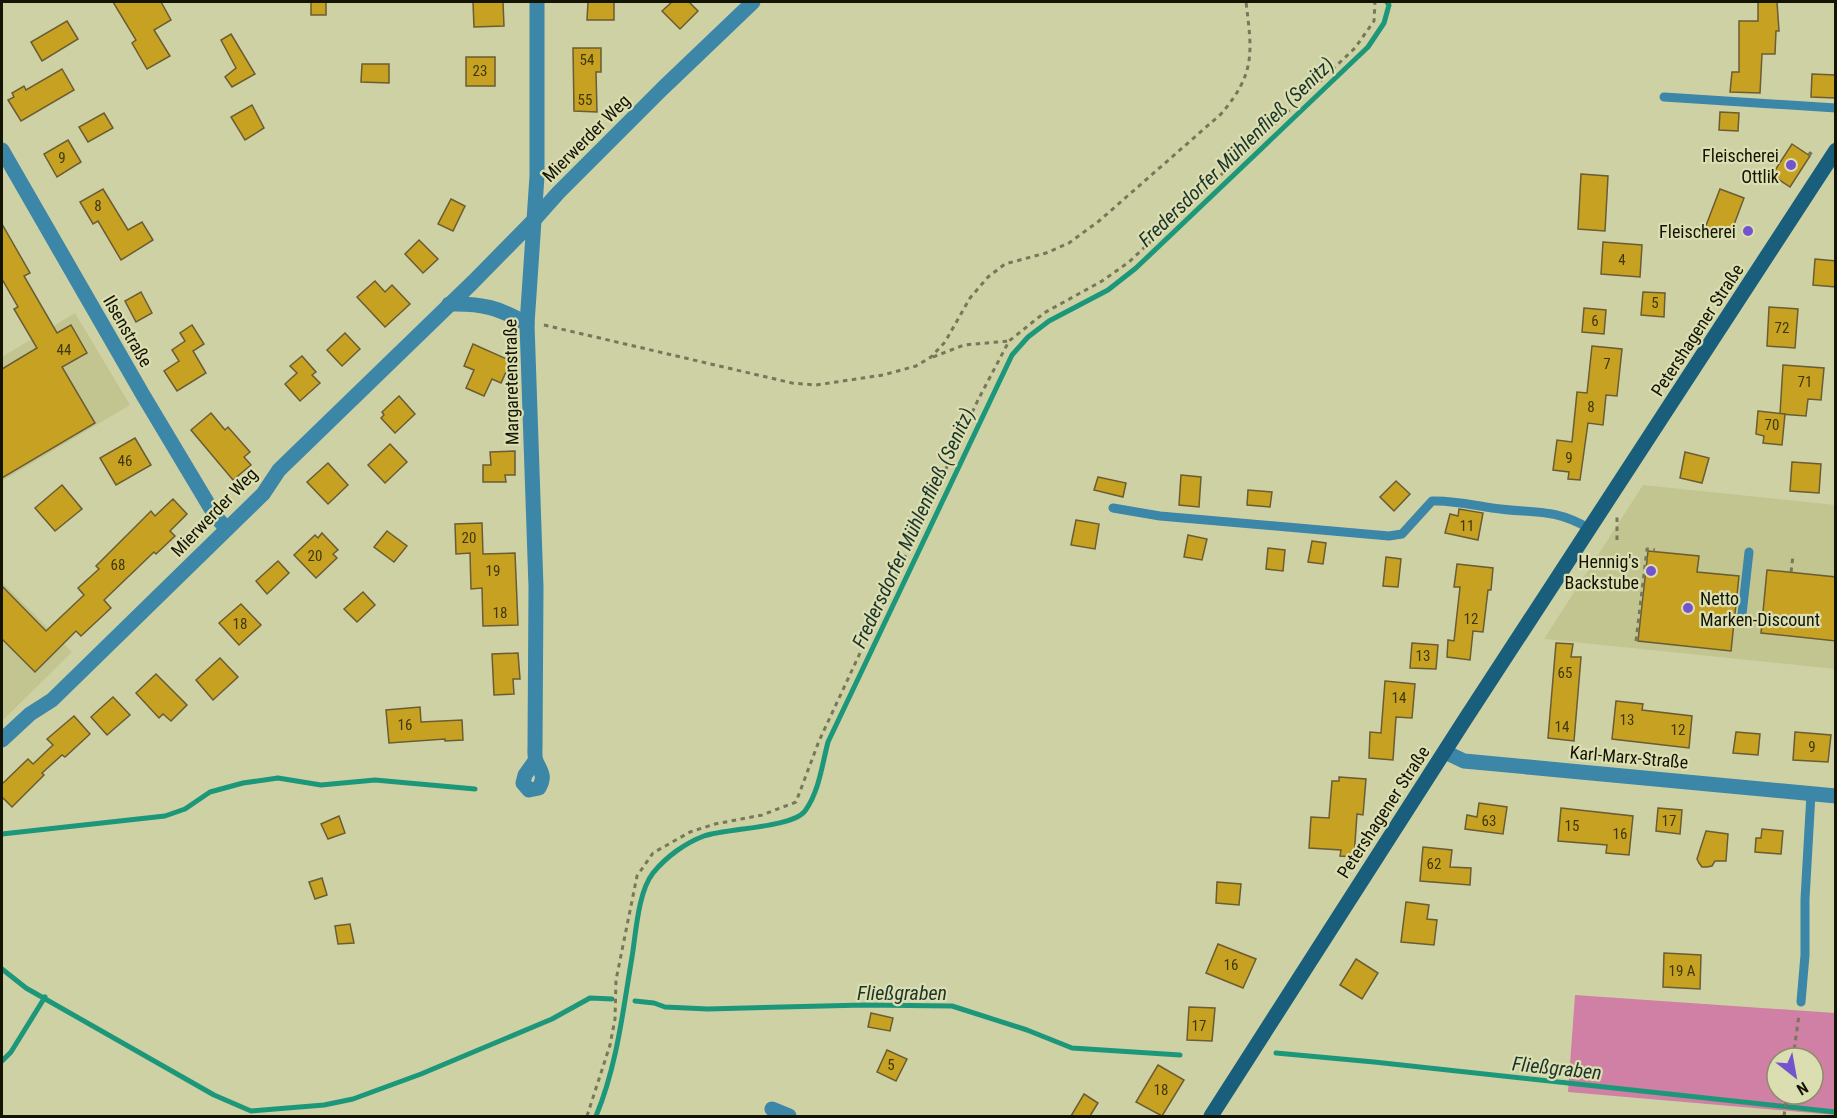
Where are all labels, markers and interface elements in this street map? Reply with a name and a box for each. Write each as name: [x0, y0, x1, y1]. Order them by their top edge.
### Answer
house number: 54: [580, 51, 594, 69]
water label: Fredersdorfer Mühlenfließ (Senitz): [1133, 52, 1339, 252]
house number: 23: [473, 62, 487, 80]
street label: Mierwerder Weg: [538, 90, 634, 186]
house number: 55: [578, 91, 592, 109]
place label: Fleischerei Ottlik: [1702, 145, 1779, 187]
house number: 9: [58, 149, 66, 167]
marker: Fleischerei Ottlik: [1784, 158, 1798, 172]
house number: 8: [94, 197, 102, 215]
place label: Fleischerei: [1659, 221, 1736, 242]
marker: Fleischerei: [1741, 224, 1755, 238]
house number: 4: [1618, 251, 1626, 269]
street label: Petershagener Straße: [1646, 260, 1748, 400]
street label: Ilsenstraße: [99, 291, 157, 371]
house number: 5: [1651, 294, 1659, 312]
house number: 6: [1591, 312, 1599, 330]
street label: Margaretenstraße: [499, 319, 523, 445]
house number: 72: [1775, 319, 1789, 337]
house number: 44: [57, 341, 71, 359]
house number: 7: [1603, 355, 1611, 373]
house number: 71: [1798, 373, 1812, 391]
house number: 8: [1587, 398, 1595, 416]
water label: Fredersdorfer Mühlenfließ (Senitz): [847, 404, 979, 652]
house number: 70: [1765, 416, 1779, 434]
house number: 9: [1565, 449, 1573, 467]
house number: 46: [118, 452, 132, 470]
street label: Mierwerder Weg: [167, 463, 261, 561]
house number: 11: [1460, 517, 1474, 535]
house number: 20: [462, 529, 476, 547]
house number: 20: [308, 547, 322, 565]
place label: Hennig's Backstube: [1565, 551, 1639, 593]
house number: 68: [111, 556, 125, 574]
house number: 19: [486, 562, 500, 580]
marker: Hennig's Backstube: [1644, 564, 1658, 578]
place label: Netto Marken-Discount: [1700, 588, 1820, 630]
marker: Netto Marken-Discount: [1681, 601, 1695, 615]
house number: 18: [493, 604, 507, 622]
house number: 12: [1464, 610, 1478, 628]
house number: 18: [233, 615, 247, 633]
house number: 13: [1416, 647, 1430, 665]
house number: 65: [1558, 664, 1572, 682]
house number: 14: [1392, 689, 1406, 707]
house number: 13: [1620, 711, 1634, 729]
house number: 16: [398, 716, 412, 734]
house number: 14: [1555, 718, 1569, 736]
house number: 12: [1671, 721, 1685, 739]
house number: 9: [1808, 738, 1816, 756]
street label: Karl-Marx-Straße: [1569, 741, 1689, 773]
street label: Petershagener Straße: [1332, 742, 1434, 882]
house number: 63: [1482, 812, 1496, 830]
house number: 17: [1662, 812, 1676, 830]
house number: 15: [1565, 817, 1579, 835]
house number: 16: [1613, 825, 1627, 843]
house number: 62: [1427, 855, 1441, 873]
house number: 16: [1224, 956, 1238, 974]
house number: 19 A: [1669, 962, 1696, 980]
water label: Fließgraben: [857, 981, 947, 1005]
house number: 17: [1192, 1017, 1206, 1035]
north arrow: [1765, 1046, 1825, 1106]
water label: Fließgraben: [1511, 1051, 1603, 1085]
house number: 5: [887, 1056, 895, 1074]
text: N: [1793, 1078, 1812, 1099]
house number: 18: [1154, 1081, 1168, 1099]

